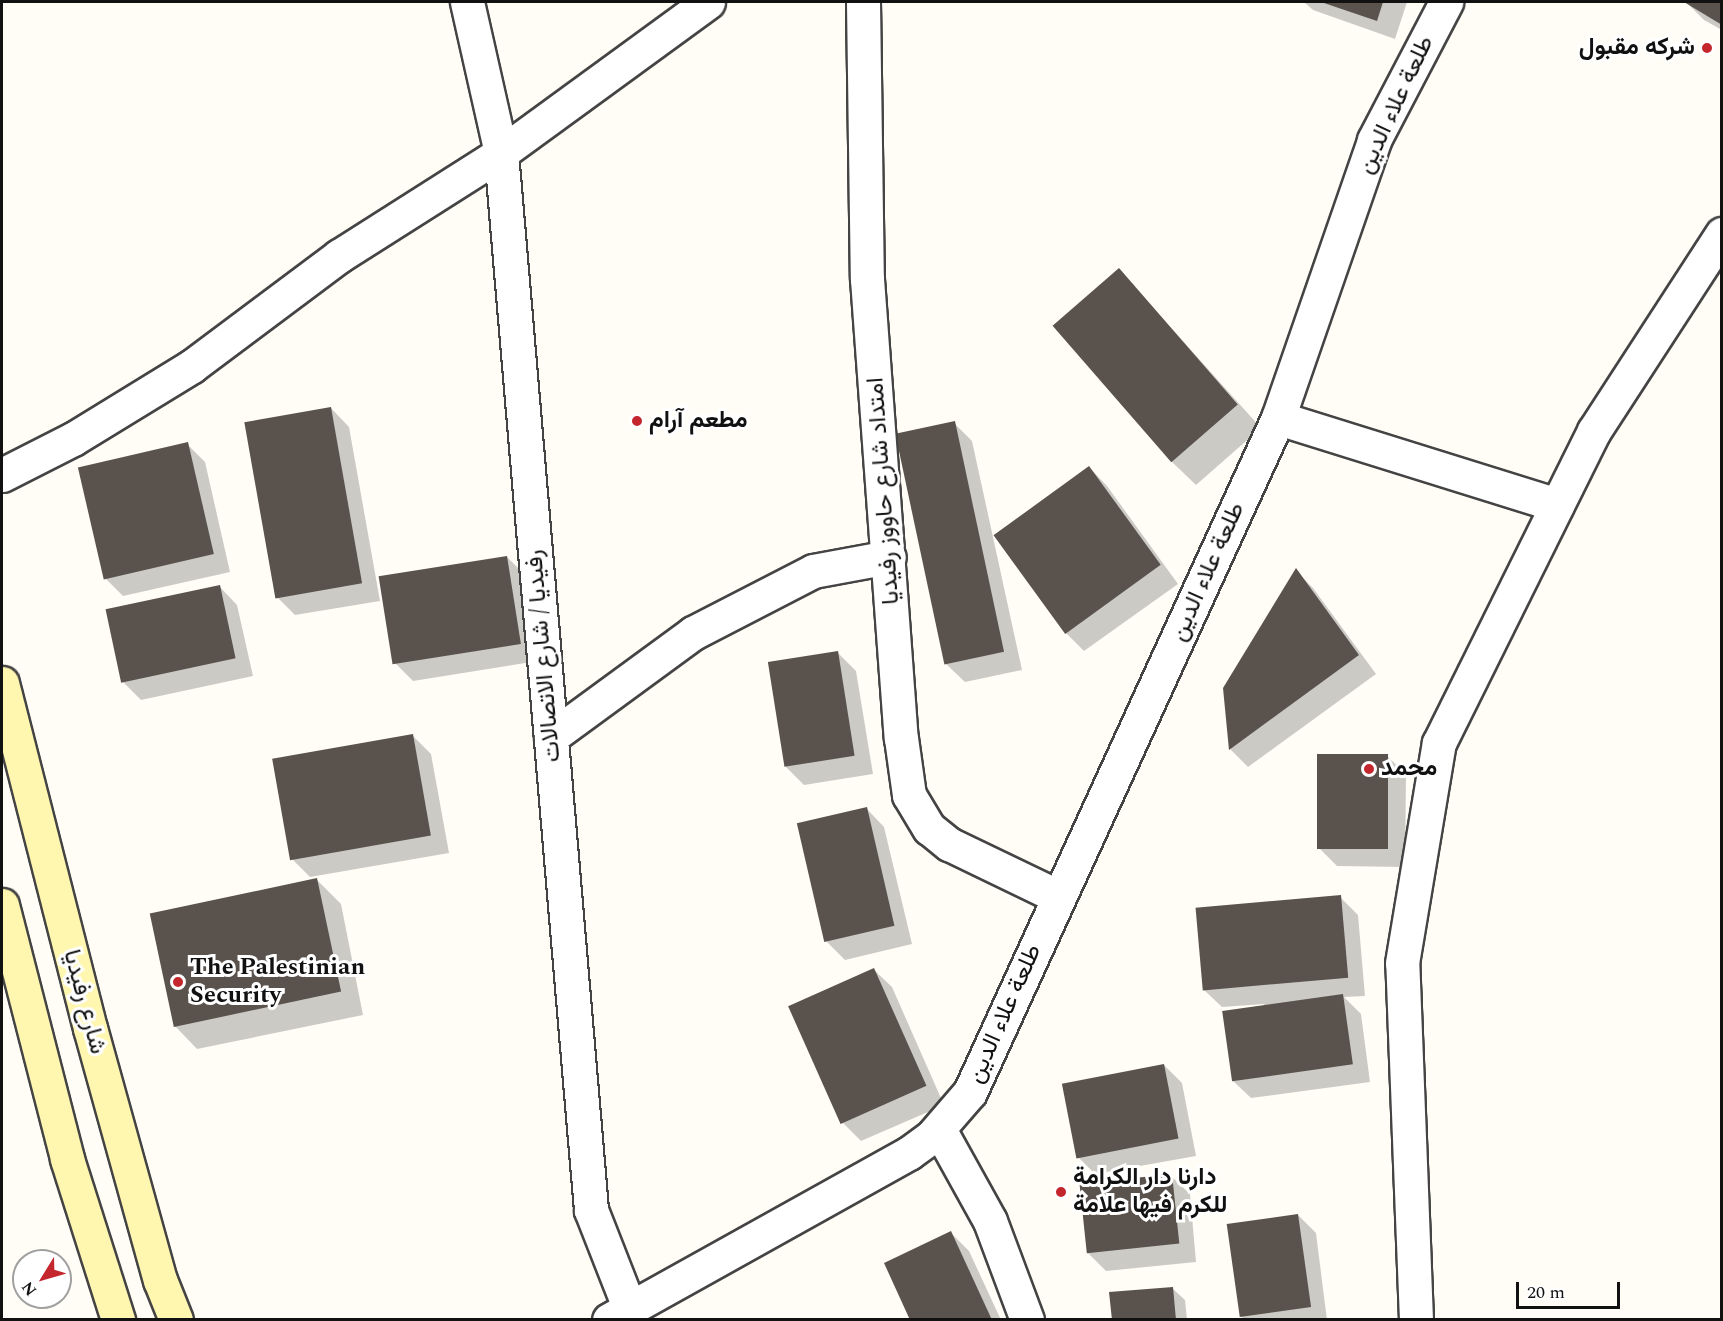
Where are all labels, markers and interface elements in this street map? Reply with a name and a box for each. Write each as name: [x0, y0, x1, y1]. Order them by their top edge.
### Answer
street label: طلعة علاء الدين: [1351, 31, 1441, 179]
place label: شركه مقبول: [1579, 34, 1695, 62]
marker: شركه مقبول: [1700, 41, 1714, 55]
street label: امتداد شارع حاووز رفيديا: [862, 376, 906, 606]
place label: مطعم آرام: [649, 407, 748, 435]
marker: مطعم آرام: [630, 414, 644, 428]
street label: طلعة علاء الدين: [1165, 498, 1251, 646]
street label: رفيديا / شارع الاتصالات: [520, 549, 568, 763]
place label: محمد: [1381, 755, 1437, 783]
marker: محمد: [1362, 762, 1376, 776]
street label: طلعة علاء الدين: [962, 940, 1048, 1088]
street label: شارع رفيديا: [56, 947, 112, 1057]
place label: The Palestinian Security: [190, 954, 365, 1010]
marker: The Palestinian Security: [171, 975, 185, 989]
place label: دارنا دار الكرامة للكرم فيها علامة: [1073, 1164, 1228, 1220]
marker: دارنا دار الكرامة للكرم فيها علامة: [1054, 1185, 1068, 1199]
north arrow: [12, 1249, 72, 1309]
scale bar: [1519, 1270, 1622, 1308]
text: N: [16, 1276, 43, 1301]
text: 20 m: [1527, 1279, 1565, 1306]

